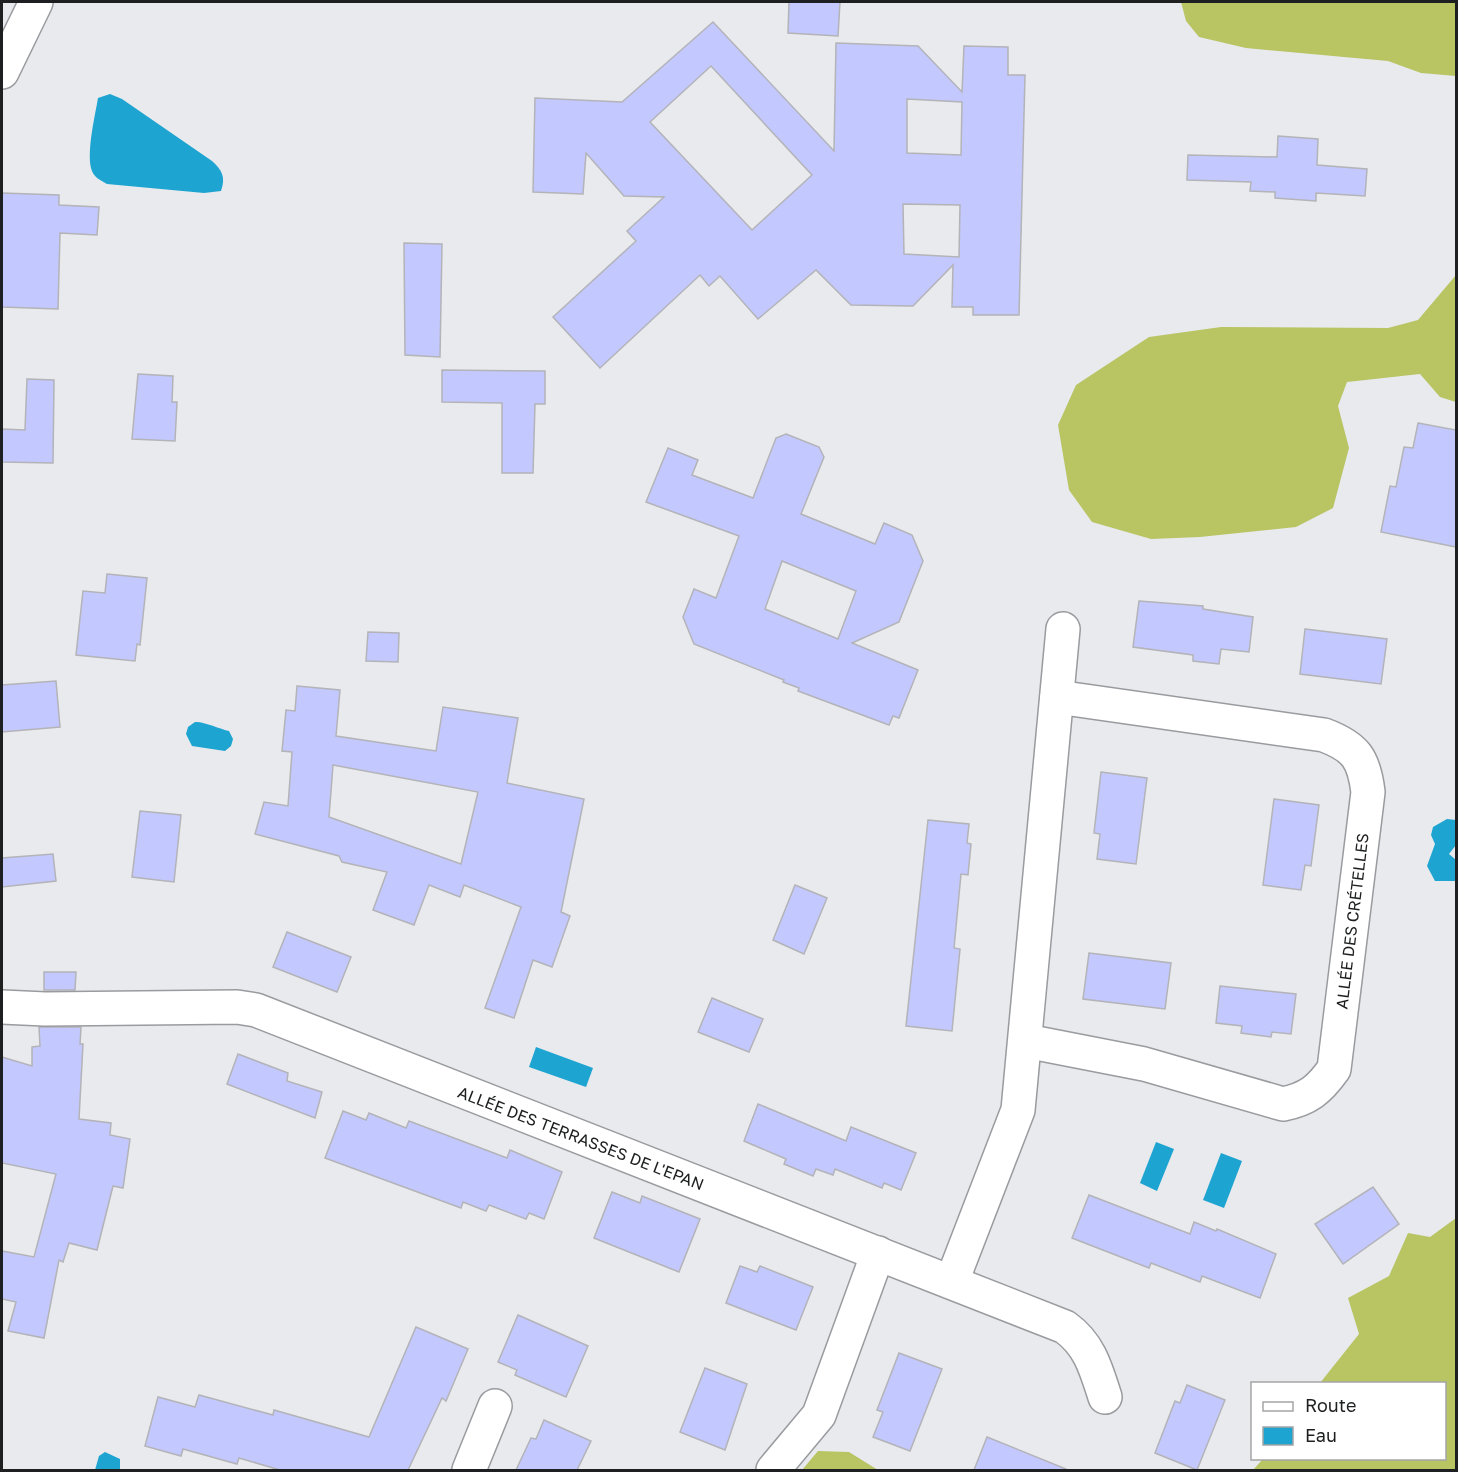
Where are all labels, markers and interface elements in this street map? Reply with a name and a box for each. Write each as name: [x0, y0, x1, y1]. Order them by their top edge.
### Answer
street label: ALLÉE DES CRÉTELLES: [1331, 832, 1373, 1010]
street label: ALLÉE DES TERRASSES DE L'EPAN: [455, 1082, 707, 1194]
legend: [1251, 1382, 1446, 1460]
text: Route: [1305, 1394, 1356, 1416]
text: Eau: [1305, 1424, 1337, 1446]

